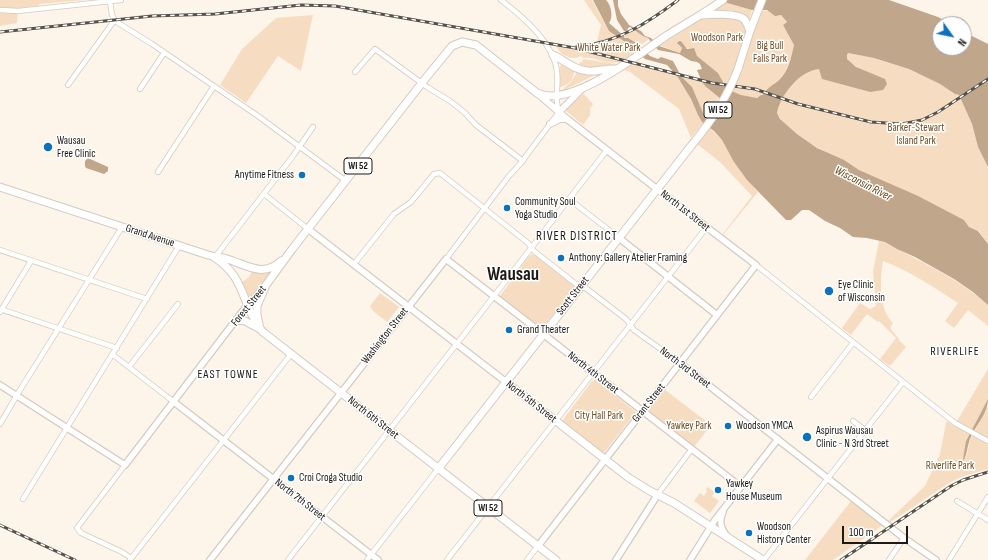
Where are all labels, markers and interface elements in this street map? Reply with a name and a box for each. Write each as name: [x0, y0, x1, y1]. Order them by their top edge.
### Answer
north arrow: [932, 16, 972, 56]
park label: Woodson Park: [691, 31, 743, 45]
text: N: [955, 36, 969, 48]
park label: Big Bull Falls Park: [753, 39, 787, 65]
park label: White Water Park: [577, 41, 641, 55]
road number: WI 52: [704, 102, 732, 118]
park label: Barker-Stewart Island Park: [887, 121, 945, 147]
place label: Wausau Free Clinic: [57, 134, 96, 160]
marker: Wausau Free Clinic: [42, 141, 54, 153]
road number: WI 52: [344, 158, 372, 174]
water label: Wisconsin River: [832, 164, 894, 204]
place label: Anytime Fitness: [235, 168, 294, 182]
marker: Anytime Fitness: [297, 170, 307, 180]
street label: North 1st Street: [658, 188, 712, 234]
place label: Community Soul Yoga Studio: [515, 195, 576, 221]
marker: Community Soul Yoga Studio: [502, 203, 512, 213]
street label: Grand Avenue: [124, 222, 176, 250]
district label: RIVER DISTRICT: [536, 229, 618, 245]
place label: Anthony: Gallery Atelier Framing: [569, 251, 687, 265]
marker: Anthony: Gallery Atelier Framing: [556, 253, 566, 263]
district label: Wausau: [487, 264, 539, 286]
street label: Scott Street: [554, 274, 592, 318]
place label: Eye Clinic of Wisconsin: [838, 278, 885, 304]
street label: Forest Street: [229, 283, 269, 329]
marker: Eye Clinic of Wisconsin: [823, 285, 835, 297]
street label: Washington Street: [359, 305, 411, 367]
place label: Grand Theater: [517, 323, 569, 337]
marker: Grand Theater: [504, 325, 514, 335]
street label: North 3rd Street: [657, 345, 713, 391]
district label: RIVERLIFE: [930, 345, 980, 359]
street label: North 4th Street: [565, 349, 621, 397]
district label: EAST TOWNE: [197, 368, 259, 382]
street label: North 5th Street: [503, 378, 559, 426]
street label: Grant Street: [630, 381, 668, 425]
street label: North 6th Street: [345, 394, 401, 442]
park label: City Hall Park: [575, 409, 623, 423]
park label: Yawkey Park: [667, 419, 711, 433]
place label: Woodson YMCA: [736, 419, 793, 433]
marker: Woodson YMCA: [723, 421, 733, 431]
place label: Aspirus Wausau Clinic - N 3rd Street: [816, 424, 889, 450]
marker: Aspirus Wausau Clinic - N 3rd Street: [801, 431, 813, 443]
park label: Riverlife Park: [926, 459, 974, 473]
place label: Croi Croga Studio: [299, 471, 363, 485]
marker: Croi Croga Studio: [286, 473, 296, 483]
street label: North 7th Street: [272, 476, 328, 524]
place label: Yawkey House Museum: [726, 477, 782, 503]
marker: Yawkey House Museum: [713, 485, 723, 495]
road number: WI 52: [474, 500, 502, 516]
scale bar: [844, 518, 910, 544]
place label: Woodson History Center: [757, 520, 811, 546]
text: 100 m: [849, 525, 874, 540]
marker: Woodson History Center: [744, 528, 754, 538]

